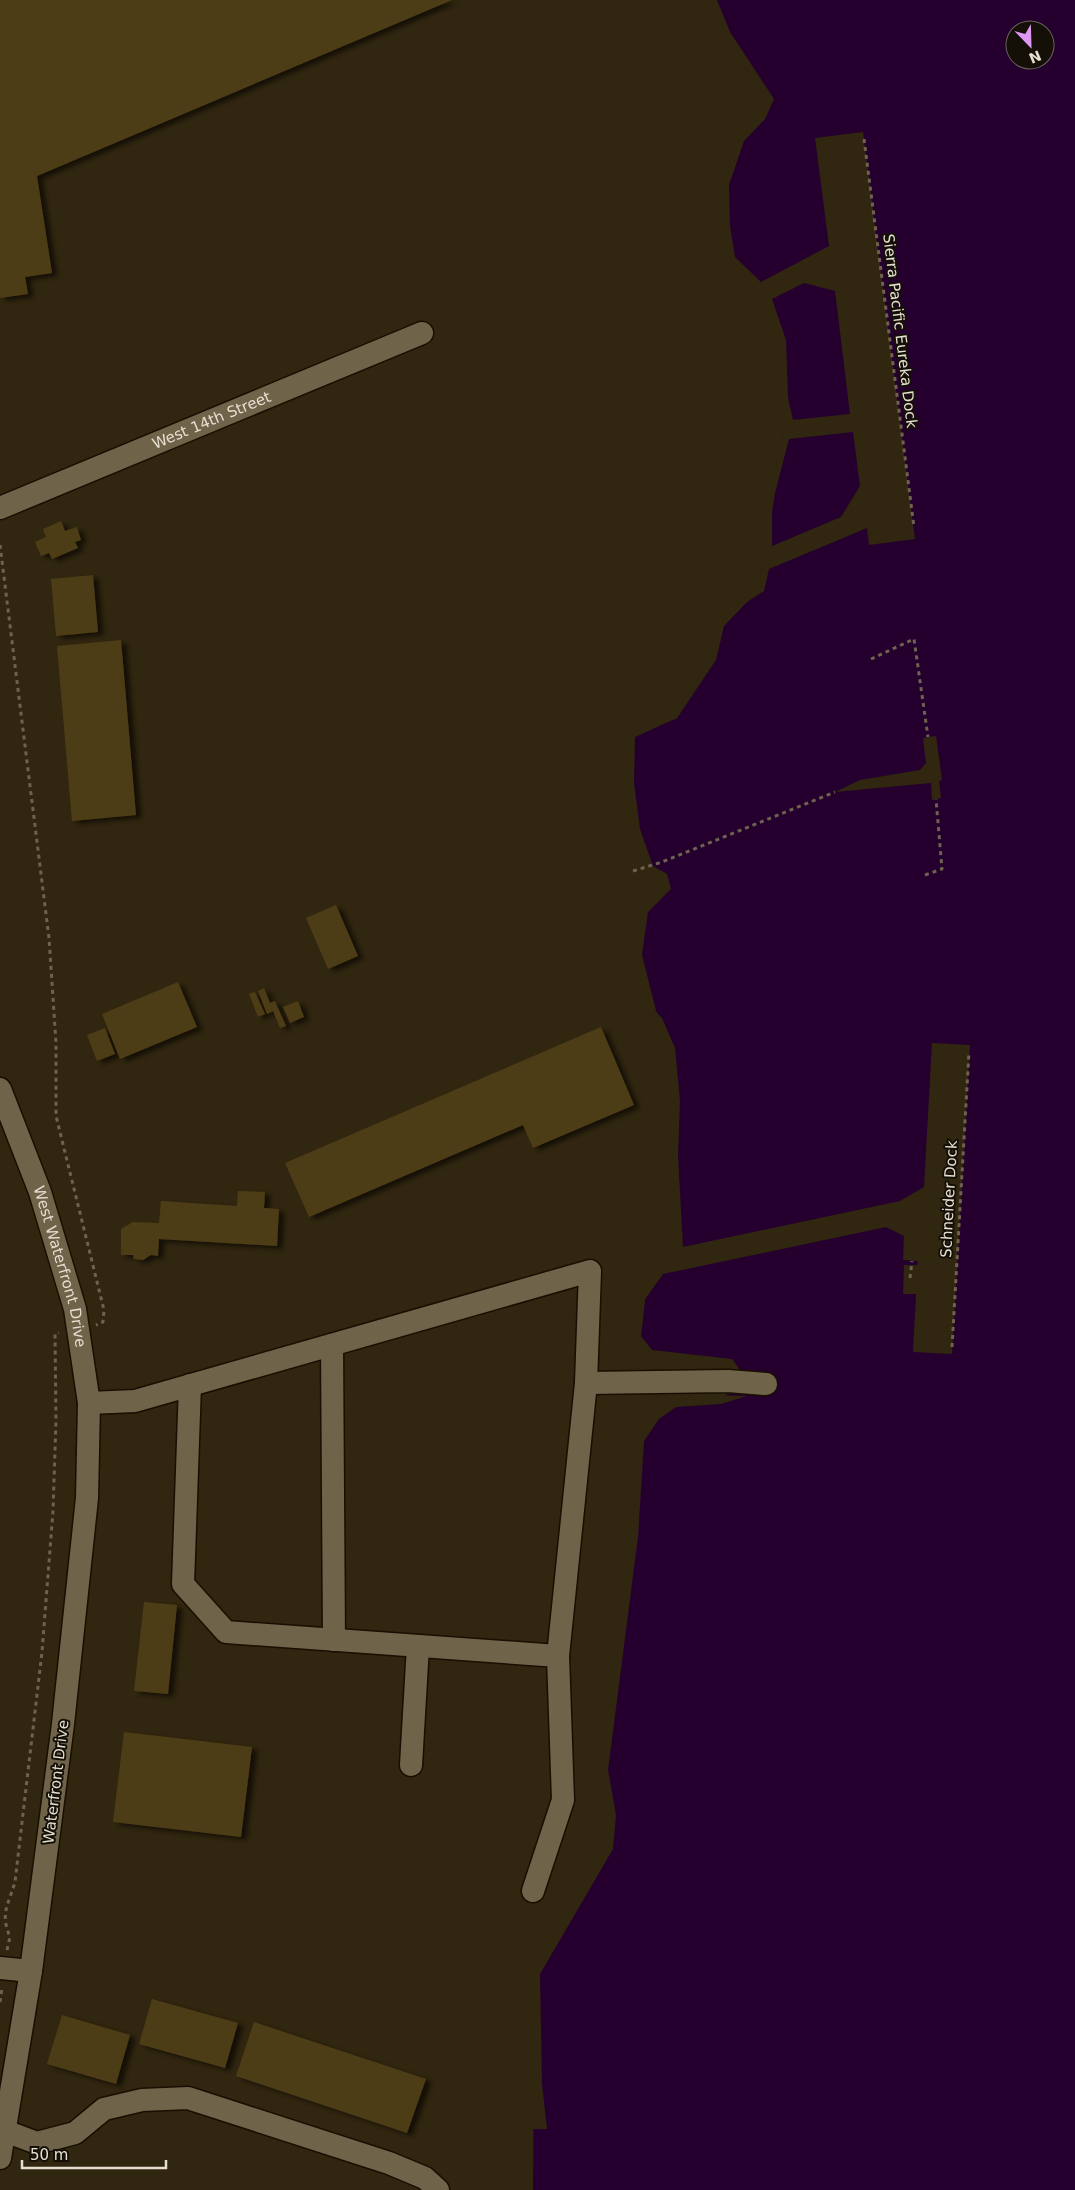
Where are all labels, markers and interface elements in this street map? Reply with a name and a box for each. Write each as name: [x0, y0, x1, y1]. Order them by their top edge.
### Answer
north arrow: [1005, 20, 1055, 70]
text: N: [1027, 47, 1044, 67]
street label: Sierra Pacific Eureka Dock: [879, 233, 921, 429]
street label: West 14th Street: [150, 388, 274, 453]
street label: Schneider Dock: [937, 1140, 961, 1258]
street label: West Waterfront Drive: [30, 1184, 90, 1349]
street label: Waterfront Drive: [39, 1719, 73, 1845]
scale bar: [22, 2138, 166, 2170]
text: 50 m: [30, 2146, 68, 2164]

